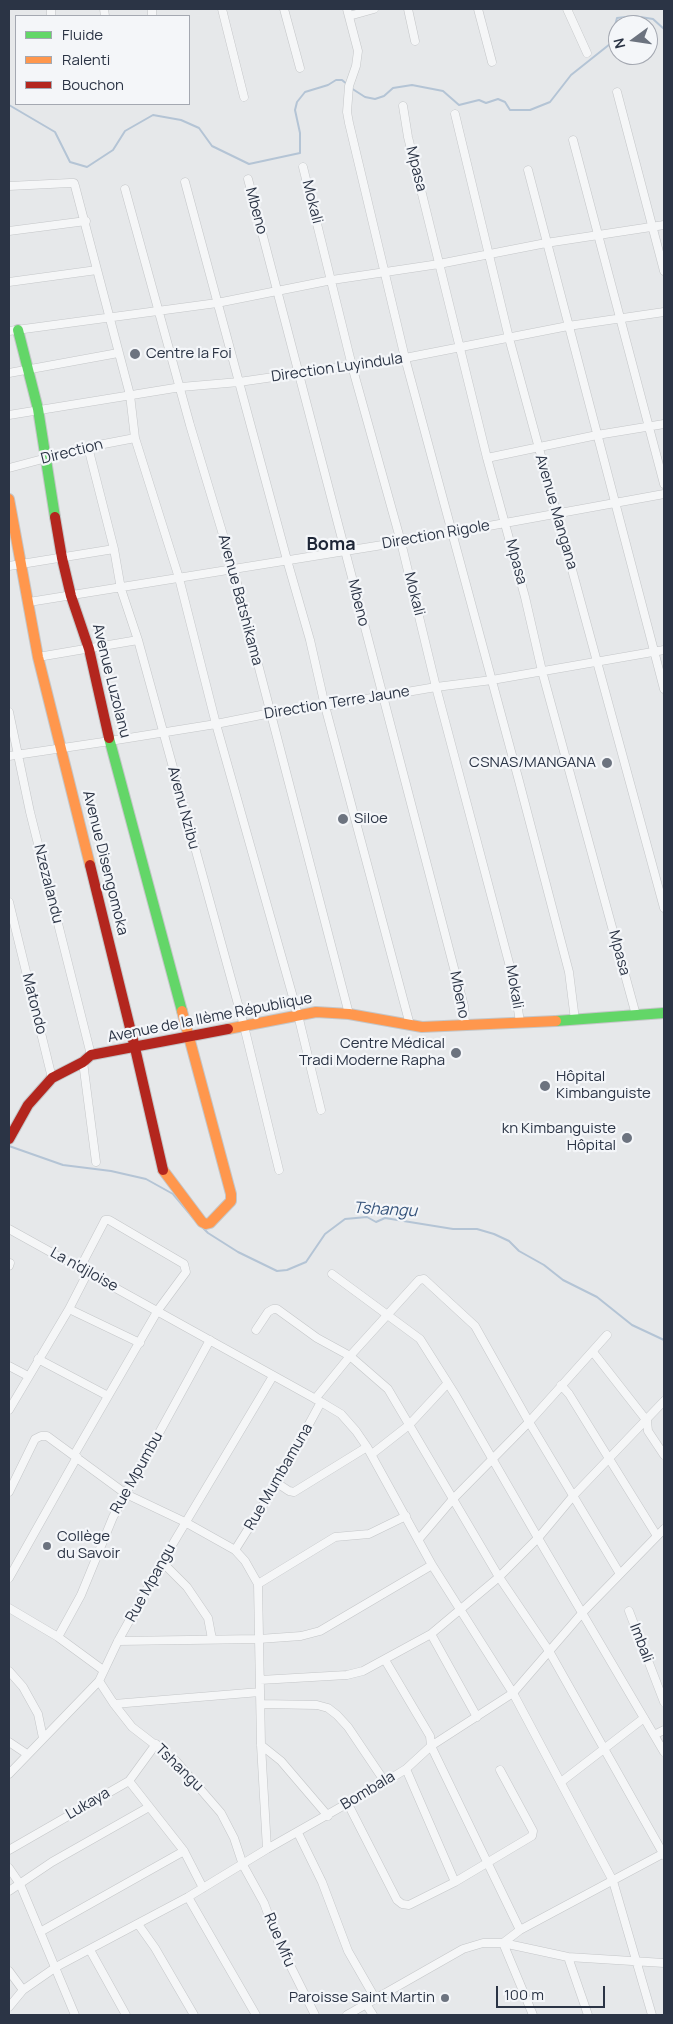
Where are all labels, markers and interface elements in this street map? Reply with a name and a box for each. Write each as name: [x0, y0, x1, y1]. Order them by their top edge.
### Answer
legend: [15, 15, 190, 105]
north arrow: [608, 15, 658, 65]
text: Fluide: [62, 24, 103, 45]
text: N: [608, 36, 629, 51]
text: Ralenti: [62, 49, 110, 70]
text: Bouchon: [62, 74, 124, 95]
street label: Mpasa: [402, 144, 430, 194]
street label: Mokali: [298, 178, 326, 226]
street label: Mbeno: [241, 186, 271, 236]
place label: Centre la Foi: [146, 345, 232, 363]
marker: Centre la Foi: [128, 347, 142, 361]
street label: Direction Luyindula: [270, 350, 404, 386]
street label: Direction: [39, 436, 105, 468]
street label: Avenue Mangana: [531, 452, 581, 572]
street label: Direction Rigole: [381, 517, 491, 553]
street label: Avenue Batshikama: [214, 532, 266, 668]
district label: Boma: [306, 534, 356, 556]
street label: Mpasa: [501, 537, 531, 587]
street label: Mokali: [400, 570, 428, 618]
street label: Mbeno: [343, 578, 373, 628]
street label: Avenue Luzolanu: [88, 622, 134, 740]
street label: Direction Terre Jaune: [263, 683, 411, 723]
place label: CSNAS/MANGANA: [469, 754, 596, 772]
marker: CSNAS/MANGANA: [600, 756, 614, 770]
street label: Avenu Nzibu: [163, 765, 203, 851]
street label: Avenue Disengomoka: [78, 789, 132, 937]
place label: Siloe: [354, 810, 388, 828]
marker: Siloe: [336, 812, 350, 826]
street label: Nzezalandu: [30, 843, 66, 925]
street label: Mpasa: [604, 928, 634, 978]
street label: Mokali: [501, 964, 527, 1010]
street label: Mbeno: [446, 970, 472, 1020]
street label: Matondo: [18, 972, 50, 1036]
street label: Avenue de la IIème République: [106, 989, 314, 1047]
place label: Centre Médical Tradi Moderne Rapha: [299, 1035, 445, 1070]
marker: Centre Médical Tradi Moderne Rapha: [449, 1046, 463, 1060]
place label: Hôpital Kimbanguiste: [556, 1068, 651, 1103]
marker: Hôpital Kimbanguiste: [538, 1079, 552, 1093]
place label: kn Kimbanguiste Hôpital: [502, 1120, 616, 1155]
marker: kn Kimbanguiste Hôpital: [620, 1131, 634, 1145]
water label: Tshangu: [353, 1199, 417, 1221]
street label: La n'djloise: [47, 1244, 121, 1296]
street label: Rue Mumbamuna: [241, 1420, 317, 1534]
street label: Rue Mpumbu: [107, 1429, 167, 1517]
place label: Collège du Savoir: [57, 1528, 120, 1563]
marker: Collège du Savoir: [41, 1540, 53, 1552]
street label: Rue Mpangu: [122, 1541, 180, 1625]
street label: Imbali: [625, 1621, 657, 1665]
street label: Tshangu: [151, 1741, 207, 1795]
street label: Bombala: [338, 1768, 398, 1814]
street label: Lukaya: [63, 1784, 113, 1824]
street label: Rue Mfu: [260, 1910, 298, 1970]
scale bar: [498, 1976, 607, 2008]
text: 100 m: [504, 1984, 544, 2005]
place label: Paroisse Saint Martin: [289, 1989, 435, 2007]
marker: Paroisse Saint Martin: [439, 1992, 451, 2004]

